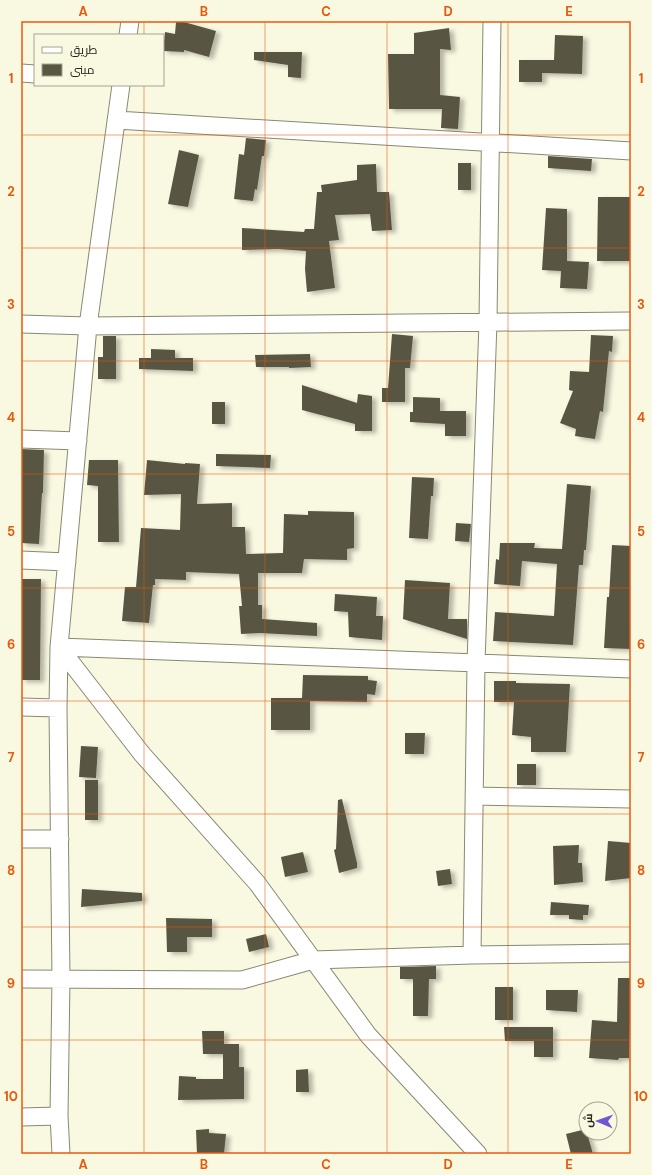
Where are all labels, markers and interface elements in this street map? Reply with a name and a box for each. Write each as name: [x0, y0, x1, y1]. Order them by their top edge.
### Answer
text: A: [78, 3, 88, 20]
text: B: [200, 3, 208, 20]
text: C: [321, 3, 331, 20]
text: D: [443, 3, 453, 20]
text: E: [565, 3, 573, 20]
legend: [34, 34, 164, 86]
text: طريق: [70, 42, 98, 58]
text: مبنى: [70, 62, 95, 78]
text: 1: [9, 70, 13, 87]
text: 1: [639, 70, 643, 87]
text: 2: [7, 183, 15, 200]
text: 2: [637, 183, 645, 200]
text: 3: [7, 296, 15, 313]
text: 3: [637, 296, 645, 313]
text: 4: [7, 409, 15, 426]
text: 4: [637, 409, 645, 426]
text: 5: [7, 523, 15, 540]
text: 5: [637, 523, 645, 540]
text: 6: [7, 636, 15, 653]
text: 6: [637, 636, 645, 653]
text: 7: [8, 749, 15, 766]
text: 7: [638, 749, 645, 766]
text: 8: [7, 862, 15, 879]
text: 8: [637, 862, 645, 879]
text: 9: [7, 975, 15, 992]
text: 9: [637, 975, 645, 992]
text: 10: [4, 1088, 18, 1105]
text: 10: [634, 1088, 648, 1105]
north arrow: [578, 1101, 618, 1141]
text: ش: [581, 1113, 595, 1128]
text: A: [78, 1156, 88, 1173]
text: B: [200, 1156, 208, 1173]
text: C: [321, 1156, 331, 1173]
text: D: [443, 1156, 453, 1173]
text: E: [565, 1156, 573, 1173]

